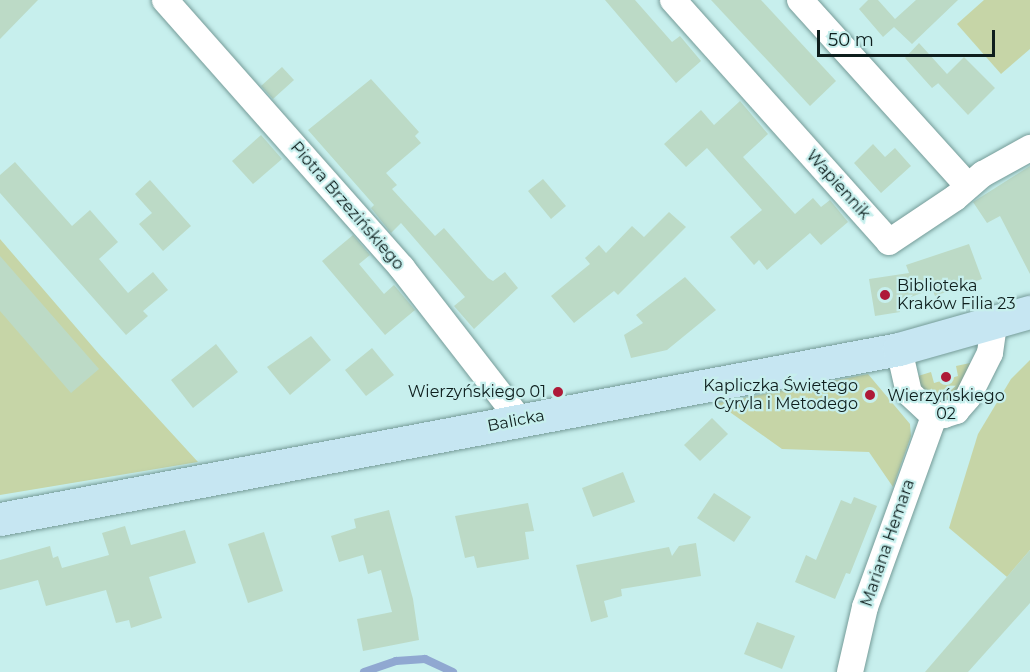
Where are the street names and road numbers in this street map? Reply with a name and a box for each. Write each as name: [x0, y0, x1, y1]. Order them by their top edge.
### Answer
street label: Piotra Brzezińskiego: [286, 138, 408, 274]
street label: Wapiennik: [802, 146, 874, 224]
street label: Balicka: [486, 406, 546, 436]
street label: Mariana Hemara: [857, 477, 919, 609]

